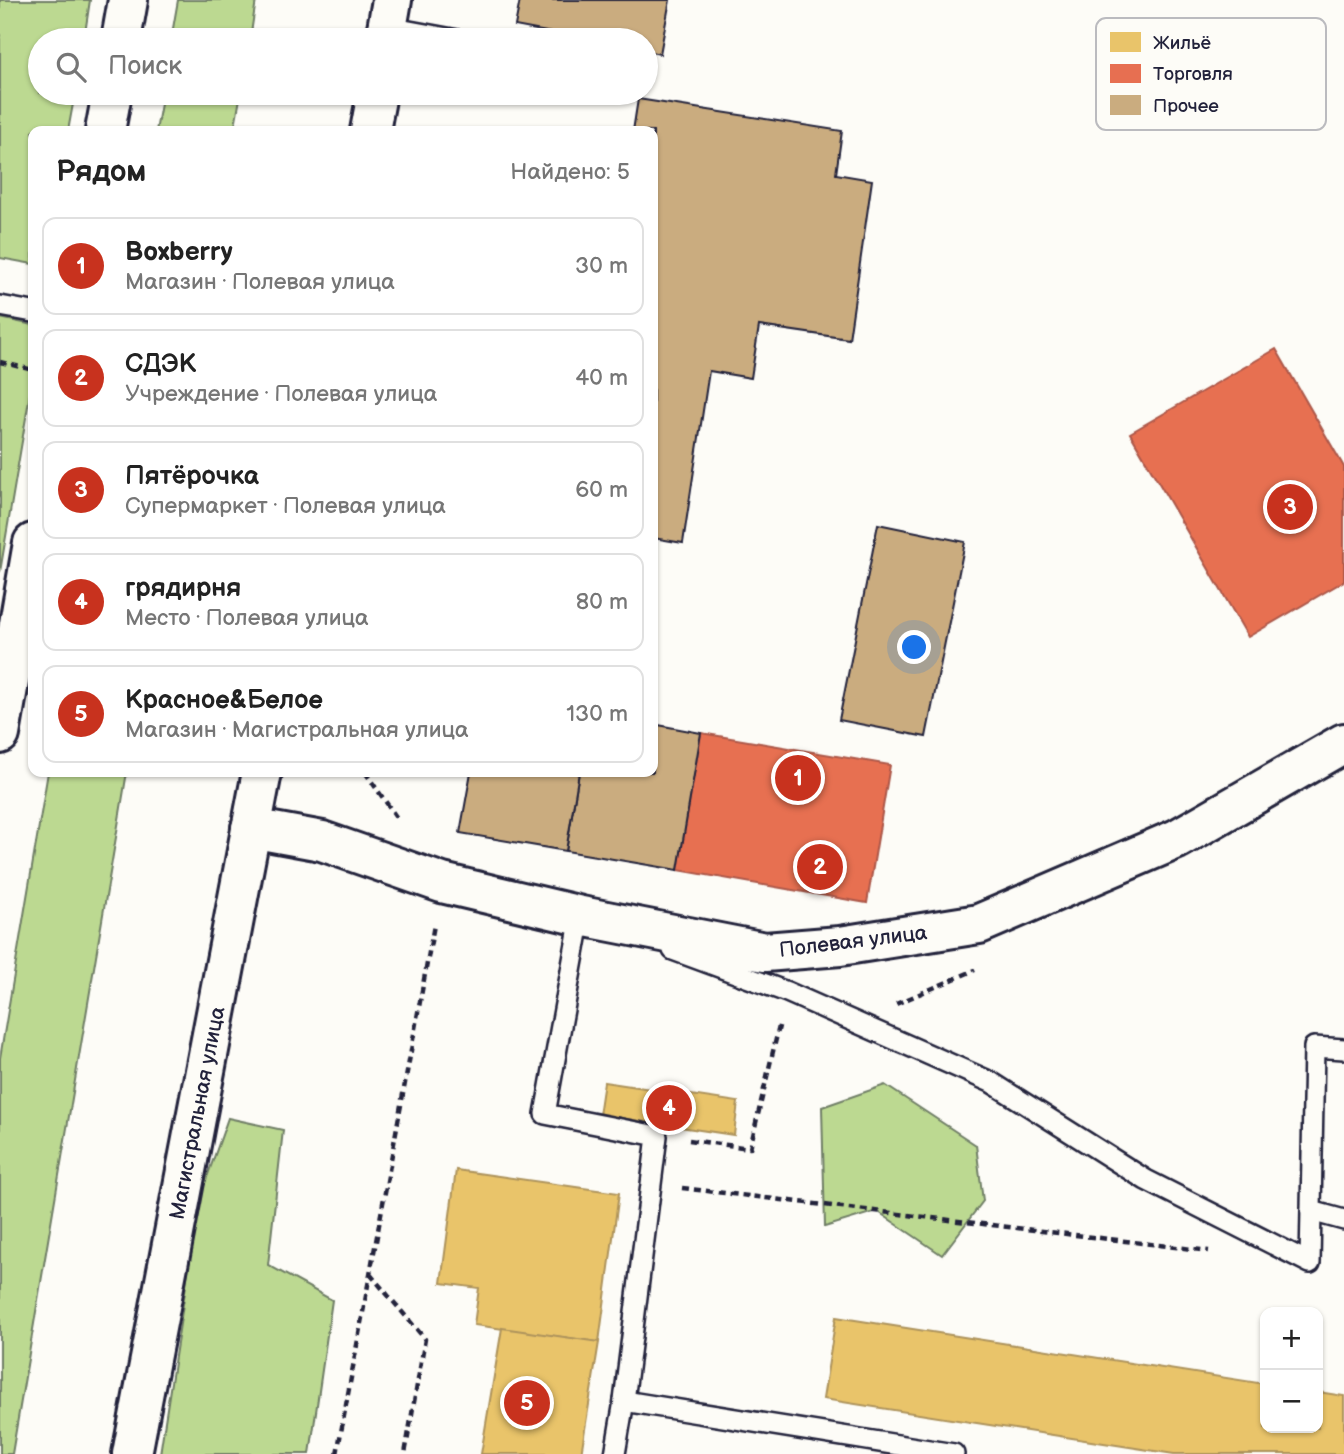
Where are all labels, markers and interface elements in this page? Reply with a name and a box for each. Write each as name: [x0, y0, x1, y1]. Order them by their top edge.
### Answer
legend: [1096, 18, 1326, 130]
search box: [28, 28, 658, 105]
text: Жильё: [1153, 32, 1211, 55]
icon: search: [52, 48, 90, 86]
text: Поиск: [108, 51, 182, 82]
text: Торговля: [1153, 63, 1233, 86]
text: Прочее: [1153, 95, 1219, 118]
text: Рядом: [56, 154, 146, 190]
text: Найдено: 5: [510, 158, 630, 186]
text: Boxberry: [125, 237, 233, 268]
text: 1: [76, 252, 86, 280]
text: 30 m: [575, 252, 628, 280]
text: Магазин · Полевая улица: [125, 268, 395, 296]
text: СДЭК: [125, 349, 196, 380]
text: 2: [74, 364, 88, 392]
text: 40 m: [575, 364, 628, 392]
text: Учреждение · Полевая улица: [125, 380, 437, 408]
text: Пятёрочка: [125, 461, 259, 492]
text: 3: [74, 476, 88, 504]
text: 60 m: [575, 476, 628, 504]
pin: 3: [1267, 481, 1313, 533]
text: Супермаркет · Полевая улица: [125, 492, 446, 520]
text: грядирня: [125, 573, 241, 604]
text: 4: [74, 588, 88, 616]
text: 80 m: [576, 588, 628, 616]
text: Место · Полевая улица: [125, 604, 369, 632]
your location: [897, 630, 931, 664]
text: Красное&Белое: [125, 685, 323, 716]
text: 5: [74, 700, 88, 728]
text: 130 m: [566, 700, 628, 728]
text: Магазин · Магистральная улица: [125, 716, 469, 744]
pin: 1: [775, 752, 821, 804]
pin: 2: [797, 841, 843, 893]
street label: Полевая улица: [778, 920, 929, 963]
street label: Магистральная улица: [165, 1004, 231, 1222]
pin: 4: [646, 1082, 692, 1134]
map controls: [1260, 1307, 1323, 1433]
button: +: [1260, 1307, 1323, 1370]
button: −: [1260, 1370, 1323, 1433]
pin: 5: [504, 1377, 550, 1429]

